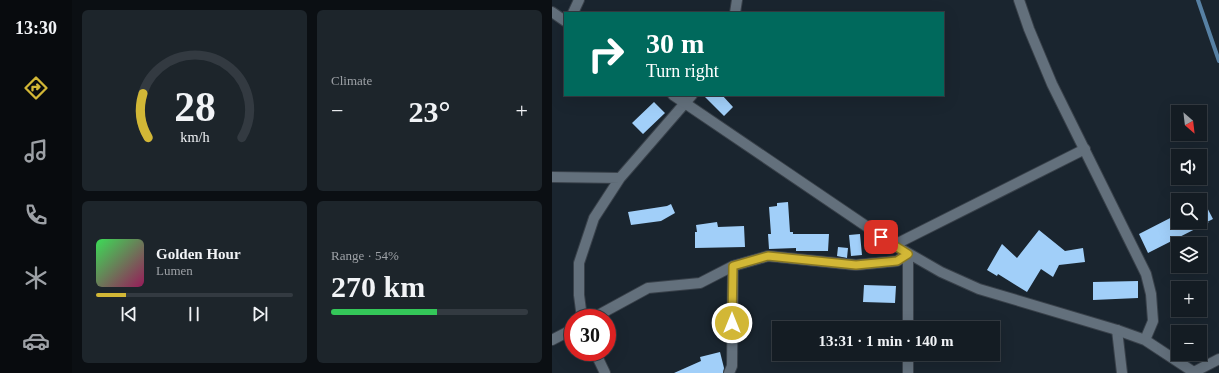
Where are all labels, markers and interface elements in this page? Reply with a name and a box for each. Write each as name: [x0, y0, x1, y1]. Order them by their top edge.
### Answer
text: 13:30: [15, 18, 57, 38]
icon: right: [580, 28, 632, 80]
text: 30 m: [646, 28, 704, 59]
text: Turn right: [646, 61, 719, 81]
text: Climate: [331, 73, 372, 88]
icon: directions: [22, 74, 50, 102]
text: 28: [174, 84, 215, 130]
text: 23°: [409, 95, 451, 128]
text: −: [331, 98, 343, 123]
text: +: [516, 98, 528, 123]
north arrow: [1171, 105, 1207, 141]
map controls: [1171, 105, 1207, 361]
text: km/h: [180, 129, 209, 145]
icon: music: [22, 137, 50, 165]
button: sound: [1171, 149, 1207, 185]
button: search: [1171, 193, 1207, 229]
icon: phone: [22, 201, 50, 229]
pin: [864, 220, 898, 254]
icon: arrive: [870, 226, 892, 248]
button: layers: [1171, 237, 1207, 273]
text: Golden Hour: [156, 246, 241, 262]
text: Range · 54%: [331, 248, 399, 263]
text: Lumen: [156, 263, 193, 278]
icon: climate: [22, 264, 50, 292]
text: 270 km: [331, 270, 425, 303]
button: +: [1171, 281, 1207, 317]
position arrow: [711, 302, 753, 344]
icon: previous: [118, 303, 140, 325]
icon: pause: [183, 303, 205, 325]
icon: next: [249, 303, 271, 325]
speed limit sign: 30: [564, 309, 616, 361]
button: −: [1171, 325, 1207, 361]
icon: car: [22, 327, 50, 355]
text: 13:31 · 1 min · 140 m: [819, 333, 954, 349]

